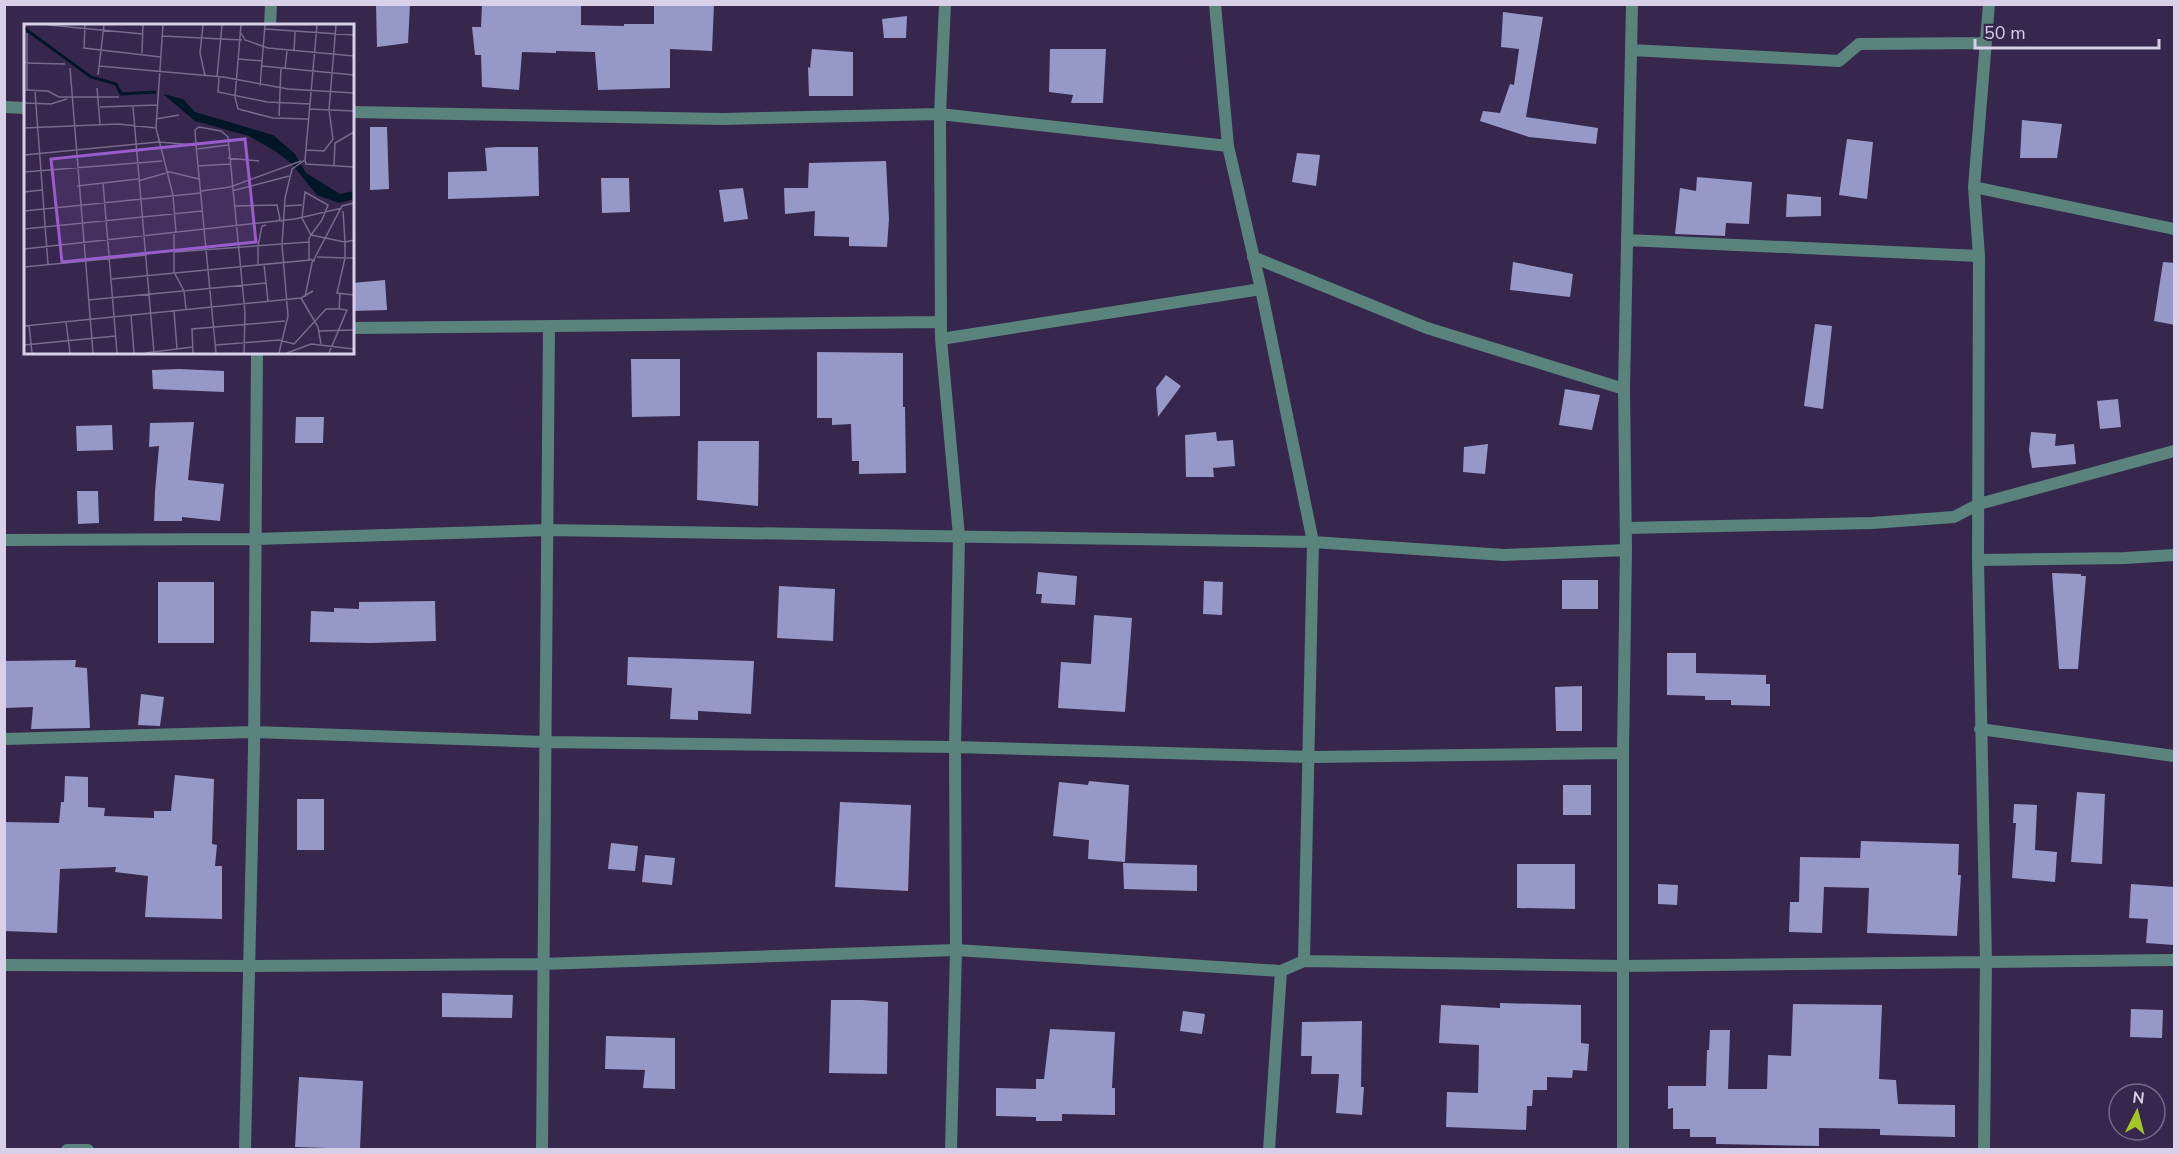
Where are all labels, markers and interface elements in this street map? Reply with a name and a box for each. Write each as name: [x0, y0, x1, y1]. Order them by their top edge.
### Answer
scale bar: [1975, 12, 2160, 50]
text: 50 m: [1984, 21, 2026, 45]
inset map: [24, 24, 354, 354]
north arrow: [2107, 1082, 2167, 1142]
text: N: [2131, 1087, 2146, 1110]

